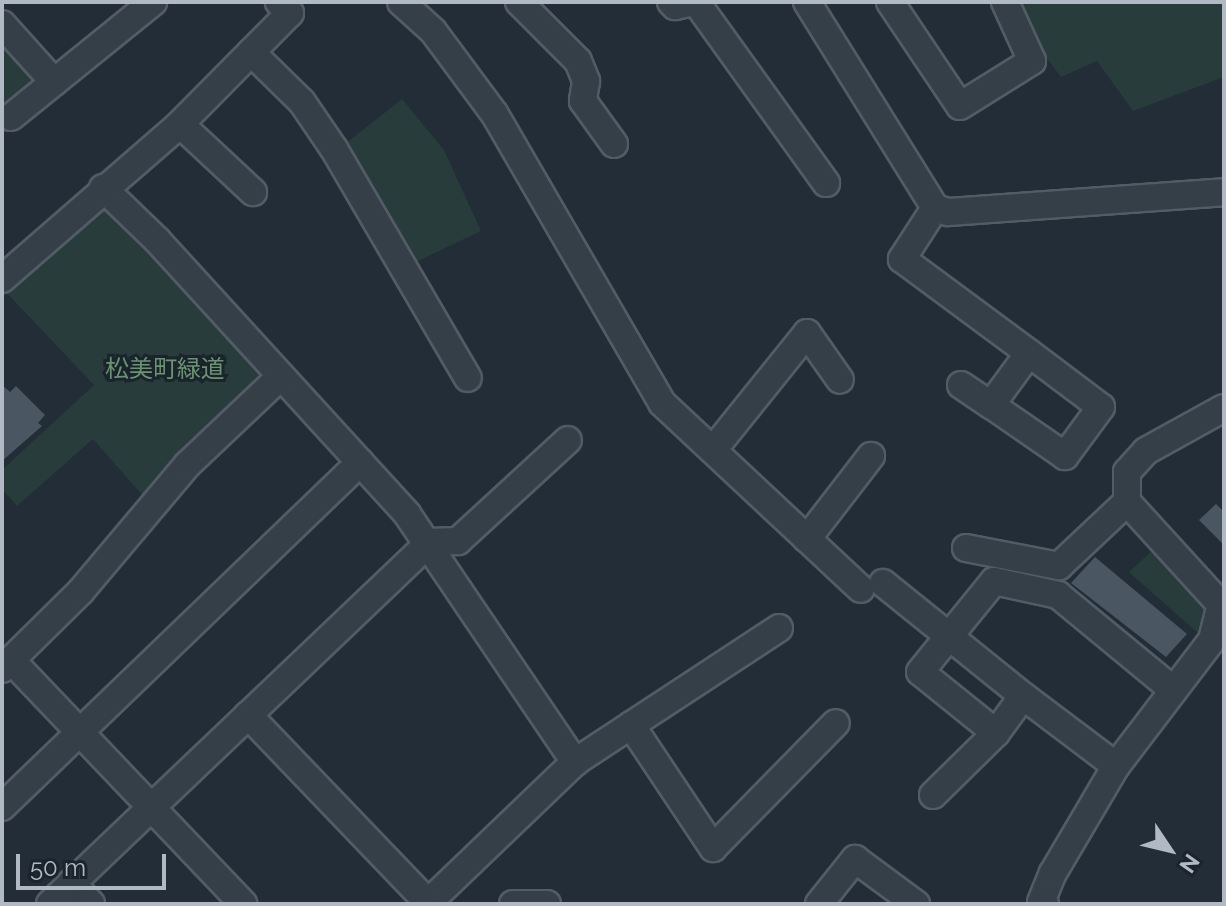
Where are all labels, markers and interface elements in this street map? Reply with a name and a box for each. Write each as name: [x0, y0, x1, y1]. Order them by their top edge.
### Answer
park label: 松美町緑道: [105, 355, 225, 383]
north arrow: [1130, 810, 1210, 890]
scale bar: [20, 838, 170, 888]
text: N: [1174, 849, 1205, 878]
text: 50 m: [30, 853, 86, 882]

